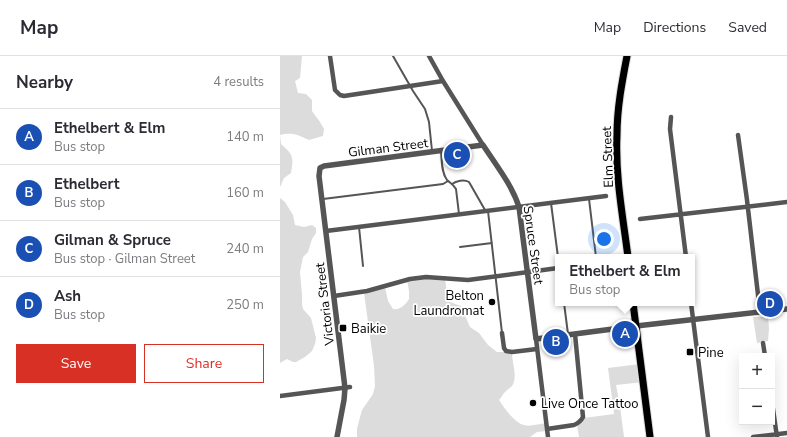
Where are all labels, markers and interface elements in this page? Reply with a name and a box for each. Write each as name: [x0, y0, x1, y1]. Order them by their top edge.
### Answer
text: Map: [20, 15, 58, 41]
text: Map: [594, 18, 621, 37]
text: Directions: [643, 18, 706, 37]
text: Saved: [728, 18, 767, 37]
text: Nearby: [16, 71, 73, 94]
text: 4 results: [213, 73, 264, 91]
text: Ethelbert & Elm: [54, 118, 165, 138]
street label: Elm Street: [598, 126, 618, 188]
text: A: [24, 128, 34, 146]
text: 140 m: [226, 128, 264, 146]
street label: Gilman Street: [347, 134, 430, 162]
text: Bus stop: [54, 138, 105, 156]
pin: C: [444, 140, 470, 170]
text: Ethelbert: [54, 174, 120, 194]
text: B: [25, 184, 33, 202]
text: 160 m: [226, 184, 264, 202]
text: Bus stop: [54, 194, 105, 212]
street label: Spruce Street: [519, 205, 547, 286]
your location: [594, 229, 614, 249]
text: Gilman & Spruce: [54, 230, 171, 250]
text: C: [25, 240, 33, 258]
text: 240 m: [226, 240, 264, 258]
text: Bus stop · Gilman Street: [54, 250, 195, 268]
popup: [555, 254, 695, 306]
street label: Victoria Street: [311, 261, 339, 347]
text: Ethelbert & Elm: [569, 261, 681, 281]
text: Bus stop: [569, 281, 620, 299]
text: Ash: [54, 286, 81, 306]
place label: Belton Laundromat: [413, 287, 484, 320]
pin: D: [757, 289, 783, 319]
text: D: [24, 296, 34, 314]
text: 250 m: [226, 296, 264, 314]
marker: Belton Laundromat: [487, 297, 497, 307]
text: Bus stop: [54, 306, 105, 324]
pin: A: [612, 319, 638, 349]
place label: Baikie: [351, 320, 386, 338]
marker: Baikie: [338, 323, 348, 333]
pin: B: [543, 327, 569, 357]
button: Save: [16, 344, 136, 383]
button: Share: [144, 344, 264, 383]
place label: Pine: [698, 344, 724, 362]
marker: Pine: [685, 347, 695, 357]
map controls: [739, 353, 775, 425]
button: +: [739, 353, 775, 389]
button: −: [739, 389, 775, 425]
place label: Live Once Tattoo: [541, 395, 638, 413]
marker: Live Once Tattoo: [528, 398, 538, 408]

